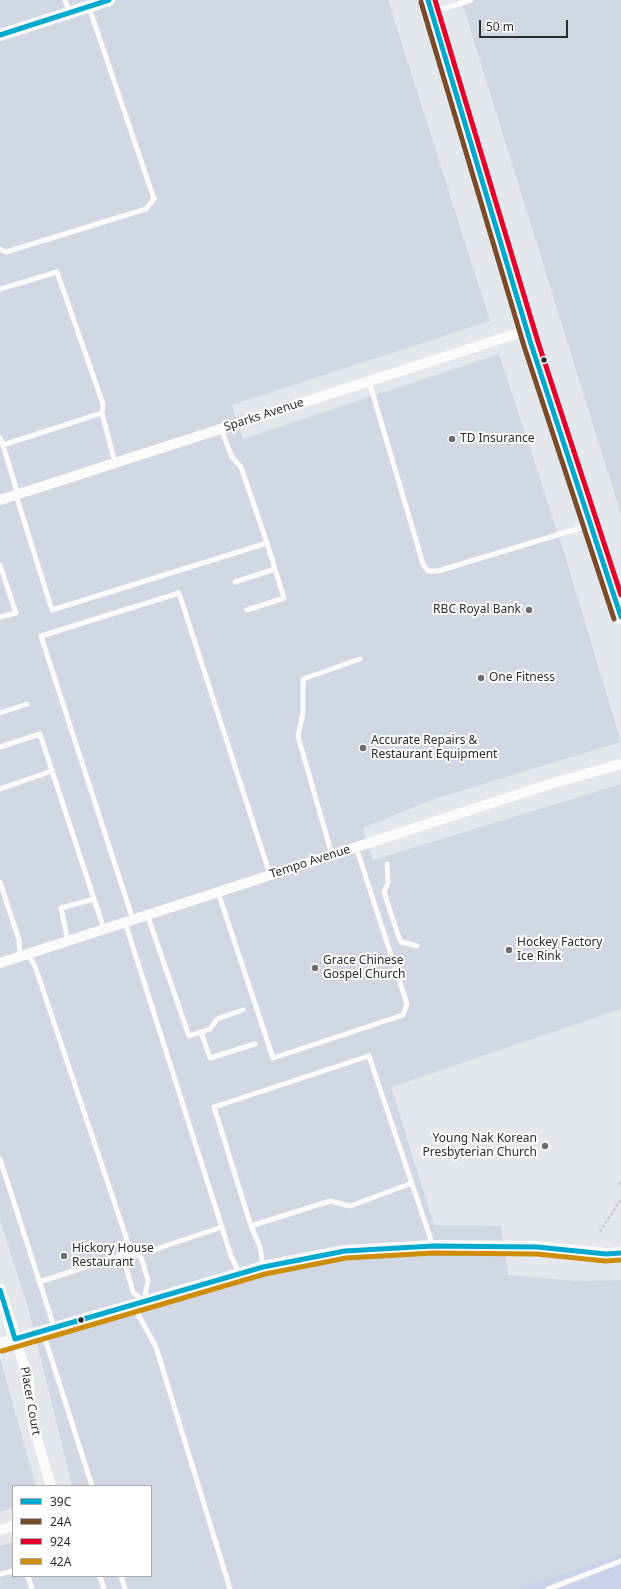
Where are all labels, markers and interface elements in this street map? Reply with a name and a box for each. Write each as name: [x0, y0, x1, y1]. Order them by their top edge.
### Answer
scale bar: [481, 12, 570, 38]
text: 50 m: [486, 18, 514, 35]
unlabelled marker: [539, 355, 549, 365]
street label: Sparks Avenue: [222, 395, 306, 435]
place label: TD Insurance: [460, 432, 535, 446]
marker: TD Insurance: [447, 434, 457, 444]
place label: RBC Royal Bank: [433, 603, 521, 617]
marker: RBC Royal Bank: [524, 605, 534, 615]
place label: One Fitness: [489, 671, 555, 685]
marker: One Fitness: [476, 673, 486, 683]
place label: Accurate Repairs & Restaurant Equipment: [371, 734, 497, 762]
marker: Accurate Repairs & Restaurant Equipment: [358, 743, 368, 753]
street label: Tempo Avenue: [268, 842, 352, 882]
place label: Hockey Factory Ice Rink: [517, 936, 602, 964]
marker: Hockey Factory Ice Rink: [504, 945, 514, 955]
place label: Grace Chinese Gospel Church: [323, 954, 405, 982]
marker: Grace Chinese Gospel Church: [310, 963, 320, 973]
place label: Young Nak Korean Presbyterian Church: [423, 1132, 537, 1160]
marker: Young Nak Korean Presbyterian Church: [540, 1141, 550, 1151]
place label: Hickory House Restaurant: [72, 1242, 154, 1270]
marker: Hickory House Restaurant: [59, 1251, 69, 1261]
unlabelled marker: [76, 1315, 86, 1325]
street label: Placer Court: [17, 1366, 43, 1436]
legend: [12, 1485, 152, 1577]
text: 39C: [50, 1493, 71, 1510]
text: 24A: [50, 1513, 71, 1530]
text: 924: [50, 1533, 71, 1550]
text: 42A: [50, 1553, 71, 1570]

